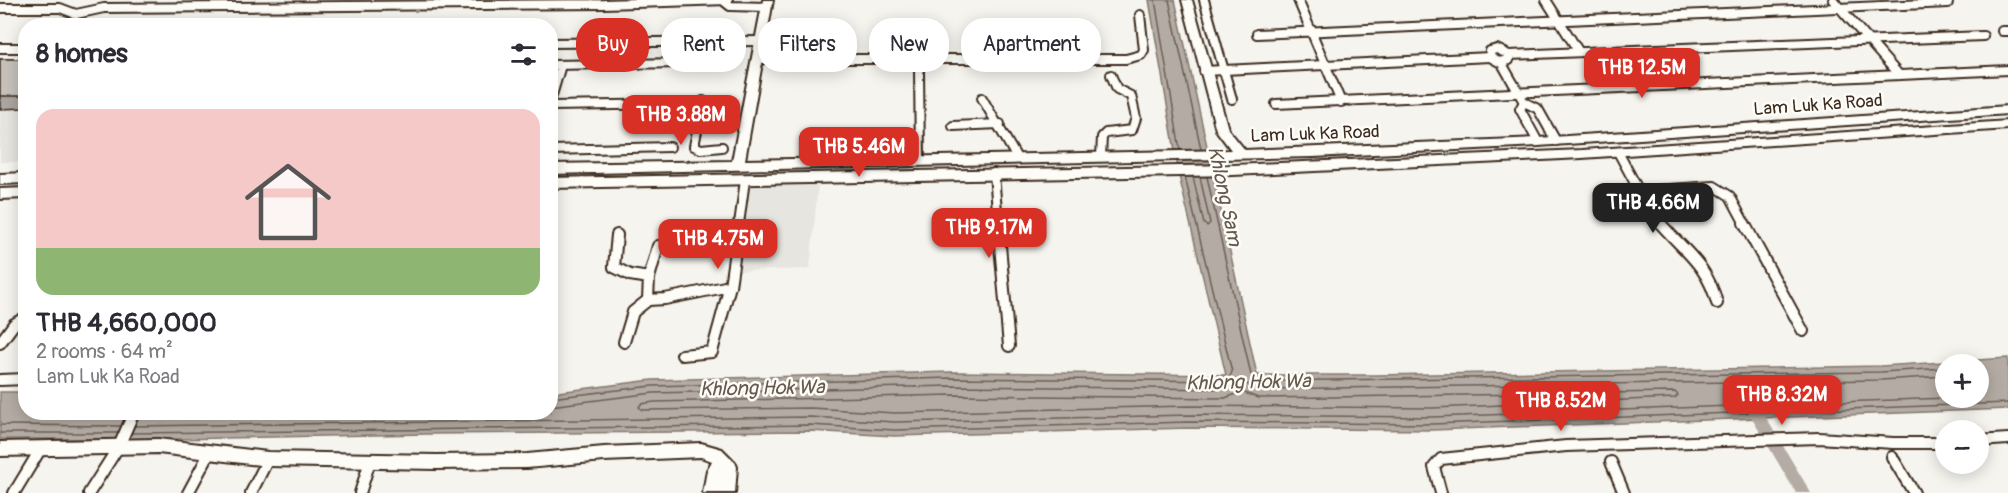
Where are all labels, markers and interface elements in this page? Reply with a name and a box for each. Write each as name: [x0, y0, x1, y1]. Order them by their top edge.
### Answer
chip: Buy: [576, 18, 649, 72]
chip: Rent: [661, 18, 746, 72]
chip: Filters: [758, 18, 857, 72]
chip: New: [869, 18, 949, 72]
chip: Apartment: [961, 18, 1101, 72]
text: 8 homes: [36, 38, 128, 70]
icon: filters: [507, 38, 540, 71]
pin: THB 12.5M: [1573, 48, 1711, 99]
text: THB 12.5M: [1598, 55, 1686, 80]
street label: Lam Luk Ka Road: [1753, 89, 1883, 121]
pin: THB 3.88M: [612, 95, 750, 146]
text: THB 3.88M: [636, 102, 726, 127]
street label: Lam Luk Ka Road: [1250, 120, 1380, 148]
pin: THB 5.46M: [790, 127, 928, 178]
text: THB 5.46M: [813, 134, 905, 159]
water label: Khlong Sam: [1202, 144, 1248, 249]
icon: home: [234, 148, 342, 256]
pin: THB 4.66M: [1584, 183, 1722, 234]
text: THB 4.66M: [1606, 190, 1700, 215]
pin: THB 9.17M: [920, 208, 1058, 259]
text: THB 9.17M: [946, 215, 1032, 240]
pin: THB 4.75M: [649, 219, 787, 270]
text: THB 4.75M: [672, 226, 764, 251]
text: THB 4,660,000: [36, 307, 217, 339]
text: 2 rooms · 64 m²: [36, 339, 173, 364]
map controls: [1935, 354, 1989, 474]
button: +: [1935, 354, 1989, 408]
text: Lam Luk Ka Road: [36, 364, 180, 389]
water label: Khlong Hok Wa: [1185, 368, 1312, 396]
water label: Khlong Hok Wa: [699, 374, 826, 402]
pin: THB 8.32M: [1713, 375, 1851, 426]
pin: THB 8.52M: [1492, 381, 1630, 432]
text: THB 8.32M: [1737, 382, 1827, 407]
text: THB 8.52M: [1516, 388, 1606, 413]
button: −: [1935, 420, 1989, 474]

